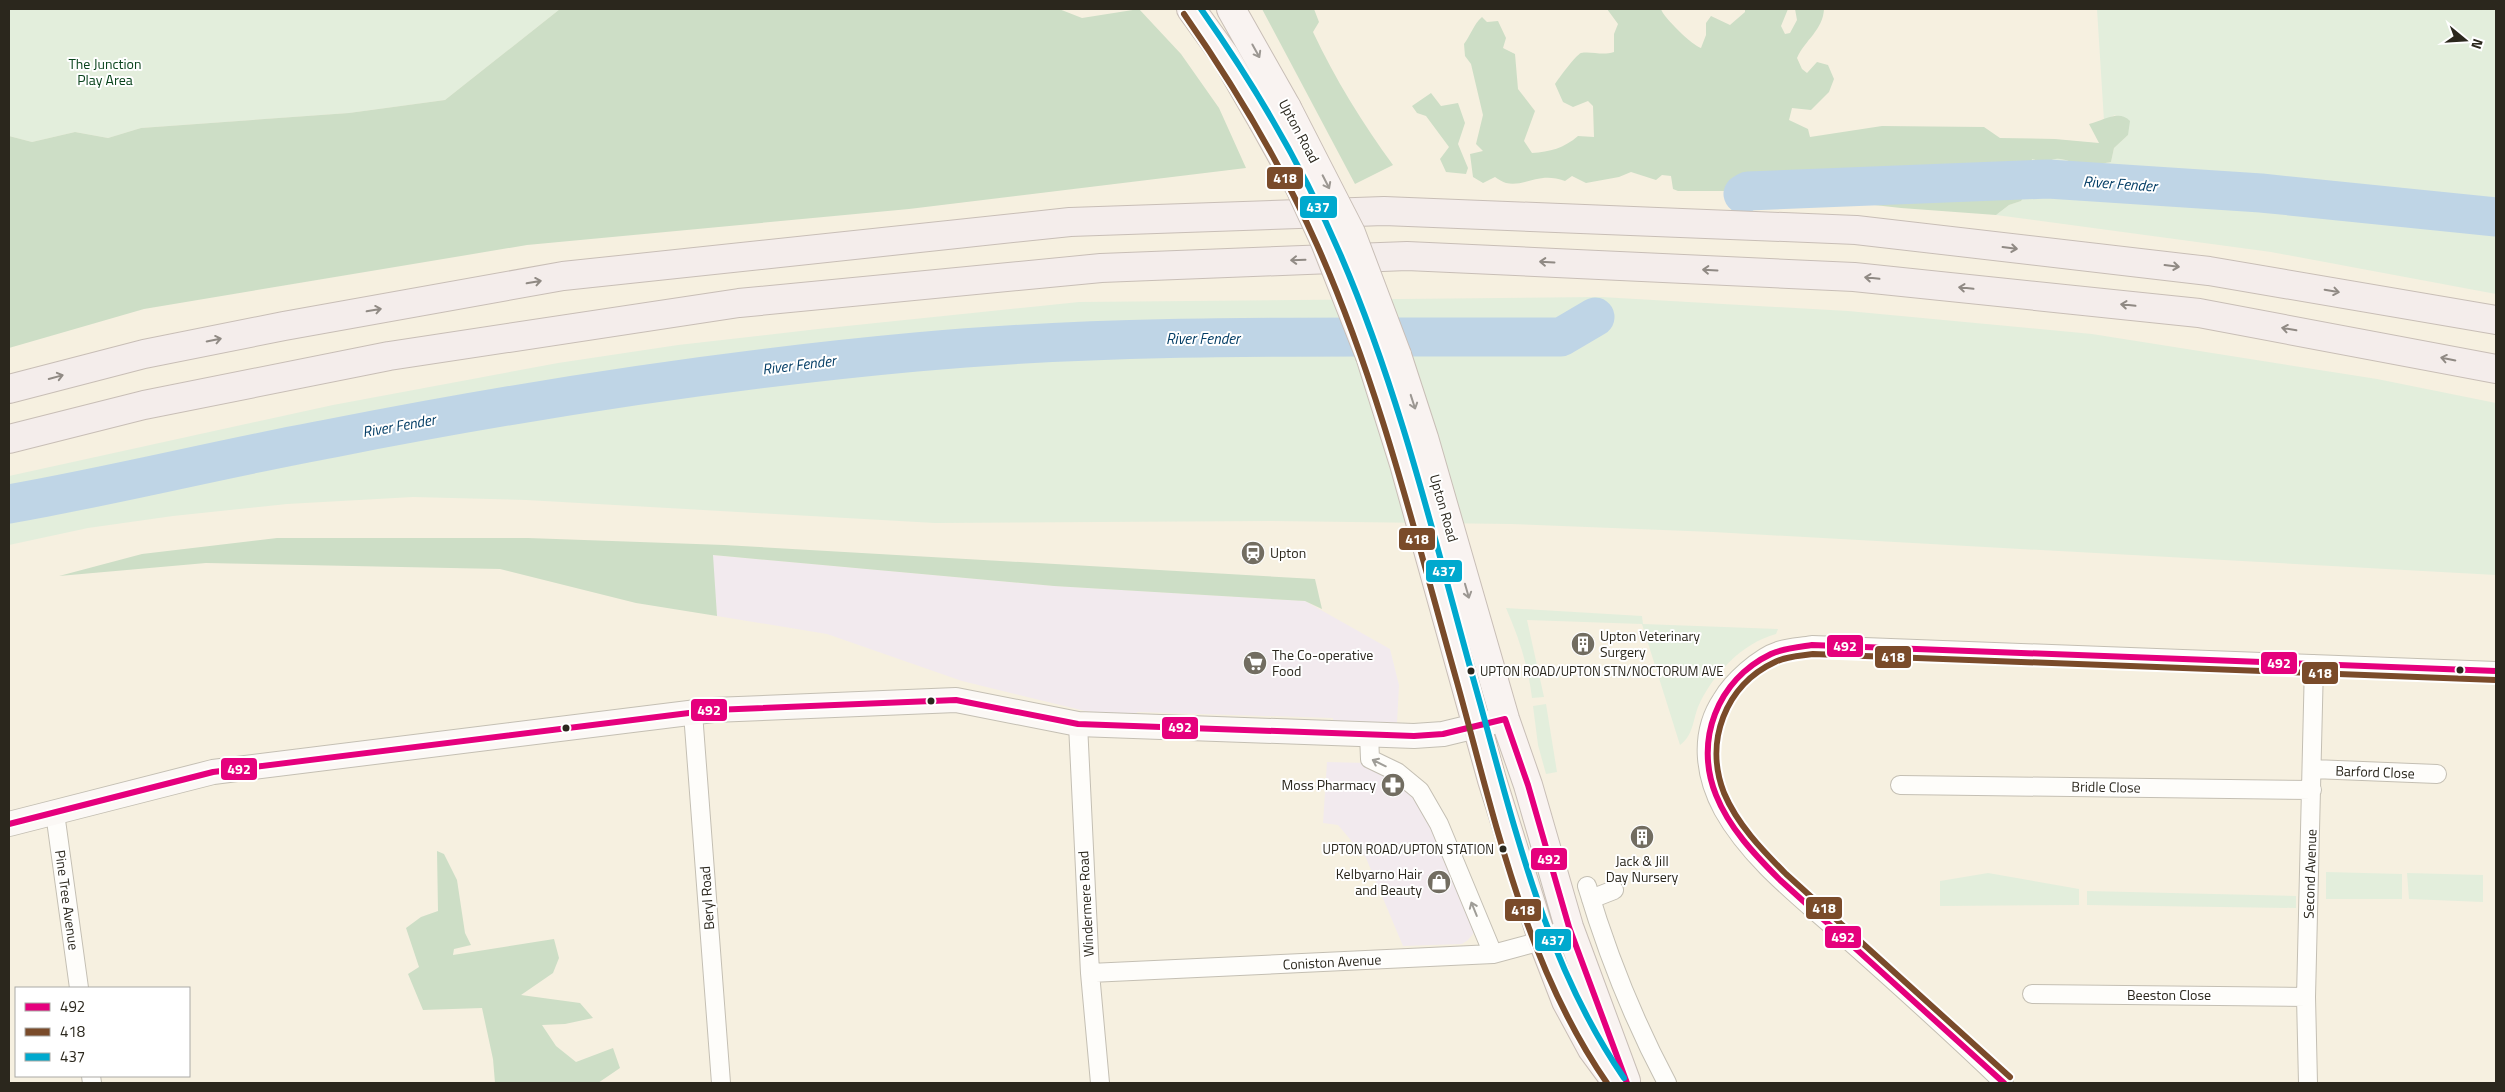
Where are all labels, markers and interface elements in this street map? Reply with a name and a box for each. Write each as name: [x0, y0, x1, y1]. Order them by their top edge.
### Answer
north arrow: [2440, 15, 2490, 65]
text: N: [2466, 36, 2489, 52]
one-way arrow: [1251, 43, 1261, 58]
park label: The Junction Play Area: [68, 53, 142, 90]
street label: Upton Road: [1274, 95, 1325, 166]
line badge: 418: [1266, 166, 1304, 190]
text: 418: [1273, 167, 1297, 188]
water label: River Fender: [2082, 169, 2160, 198]
one-way arrow: [1322, 174, 1331, 189]
line badge: 437: [1299, 195, 1338, 219]
text: 437: [1306, 196, 1330, 217]
one-way arrow: [2002, 243, 2018, 253]
one-way arrow: [1290, 255, 1306, 265]
one-way arrow: [1540, 258, 1556, 267]
one-way arrow: [2163, 261, 2179, 271]
one-way arrow: [1702, 265, 1718, 274]
one-way arrow: [1864, 274, 1880, 283]
one-way arrow: [525, 276, 541, 286]
one-way arrow: [1959, 283, 1975, 293]
one-way arrow: [2324, 287, 2340, 297]
one-way arrow: [2120, 301, 2136, 310]
one-way arrow: [365, 305, 381, 315]
one-way arrow: [2281, 324, 2297, 334]
water label: River Fender: [1166, 327, 1242, 350]
one-way arrow: [206, 335, 222, 344]
water label: River Fender: [761, 348, 839, 380]
one-way arrow: [2441, 353, 2457, 363]
one-way arrow: [47, 372, 63, 381]
one-way arrow: [1408, 393, 1418, 409]
water label: River Fender: [361, 407, 439, 443]
street label: Upton Road: [1425, 472, 1464, 544]
line badge: 418: [1398, 527, 1436, 551]
text: 418: [1405, 528, 1429, 549]
station icon: Upton: [1240, 540, 1266, 566]
place label: Upton: [1270, 542, 1306, 563]
line badge: 437: [1425, 559, 1463, 583]
text: 437: [1432, 560, 1456, 581]
one-way arrow: [1463, 583, 1473, 599]
place label: Upton Veterinary Surgery: [1600, 625, 1700, 662]
building icon: Upton Veterinary Surgery: [1570, 631, 1596, 657]
line badge: 492: [1826, 634, 1864, 658]
text: 492: [1833, 635, 1857, 656]
place label: The Co-operative Food: [1272, 644, 1373, 681]
line badge: 418: [1874, 645, 1912, 669]
text: 418: [1881, 646, 1905, 667]
supermarket icon: The Co-operative Food: [1242, 650, 1268, 676]
line badge: 492: [2260, 651, 2298, 675]
text: 492: [2267, 652, 2291, 673]
place label: UPTON ROAD/UPTON STN/NOCTORUM AVE: [1480, 661, 1724, 681]
line badge: 418: [2301, 661, 2339, 685]
text: 418: [2308, 662, 2332, 683]
unlabelled marker: [2455, 665, 2465, 675]
marker: UPTON ROAD/UPTON STN/NOCTORUM AVE: [1466, 666, 1476, 676]
unlabelled marker: [926, 696, 936, 706]
line badge: 492: [690, 698, 728, 722]
text: 492: [697, 699, 721, 720]
line badge: 492: [1161, 716, 1199, 740]
text: 492: [1168, 716, 1192, 737]
unlabelled marker: [561, 723, 571, 733]
line badge: 492: [220, 757, 258, 781]
text: 492: [227, 758, 251, 779]
one-way arrow: [1372, 758, 1387, 768]
street label: Barford Close: [2335, 760, 2415, 783]
pharmacy icon: Moss Pharmacy: [1380, 772, 1406, 798]
place label: Moss Pharmacy: [1282, 774, 1376, 795]
street label: Bridle Close: [2071, 775, 2141, 798]
building icon: Jack & Jill Day Nursery: [1629, 824, 1655, 850]
street label: Second Avenue: [2297, 829, 2322, 919]
place label: UPTON ROAD/UPTON STATION: [1323, 839, 1494, 859]
marker: UPTON ROAD/UPTON STATION: [1498, 844, 1508, 854]
line badge: 492: [1530, 847, 1568, 871]
street label: Pine Tree Avenue: [50, 848, 85, 951]
text: 492: [1537, 848, 1561, 869]
street label: Windermere Road: [1072, 850, 1099, 958]
place label: Jack & Jill Day Nursery: [1606, 850, 1679, 887]
place label: Kelbyarno Hair and Beauty: [1336, 863, 1422, 900]
street label: Beryl Road: [694, 865, 719, 931]
shop icon: Kelbyarno Hair and Beauty: [1426, 869, 1452, 895]
line badge: 418: [1805, 896, 1843, 920]
text: 418: [1812, 897, 1836, 918]
line badge: 418: [1504, 898, 1542, 922]
text: 418: [1511, 899, 1535, 920]
one-way arrow: [1469, 902, 1479, 917]
line badge: 492: [1824, 925, 1862, 949]
text: 492: [1831, 926, 1855, 947]
line badge: 437: [1534, 928, 1572, 952]
text: 437: [1541, 929, 1565, 950]
street label: Coniston Avenue: [1282, 948, 1382, 975]
street label: Beeston Close: [2127, 984, 2211, 1005]
legend: [15, 987, 190, 1077]
text: 492: [60, 995, 85, 1018]
text: 418: [60, 1020, 85, 1043]
text: 437: [60, 1045, 85, 1068]

